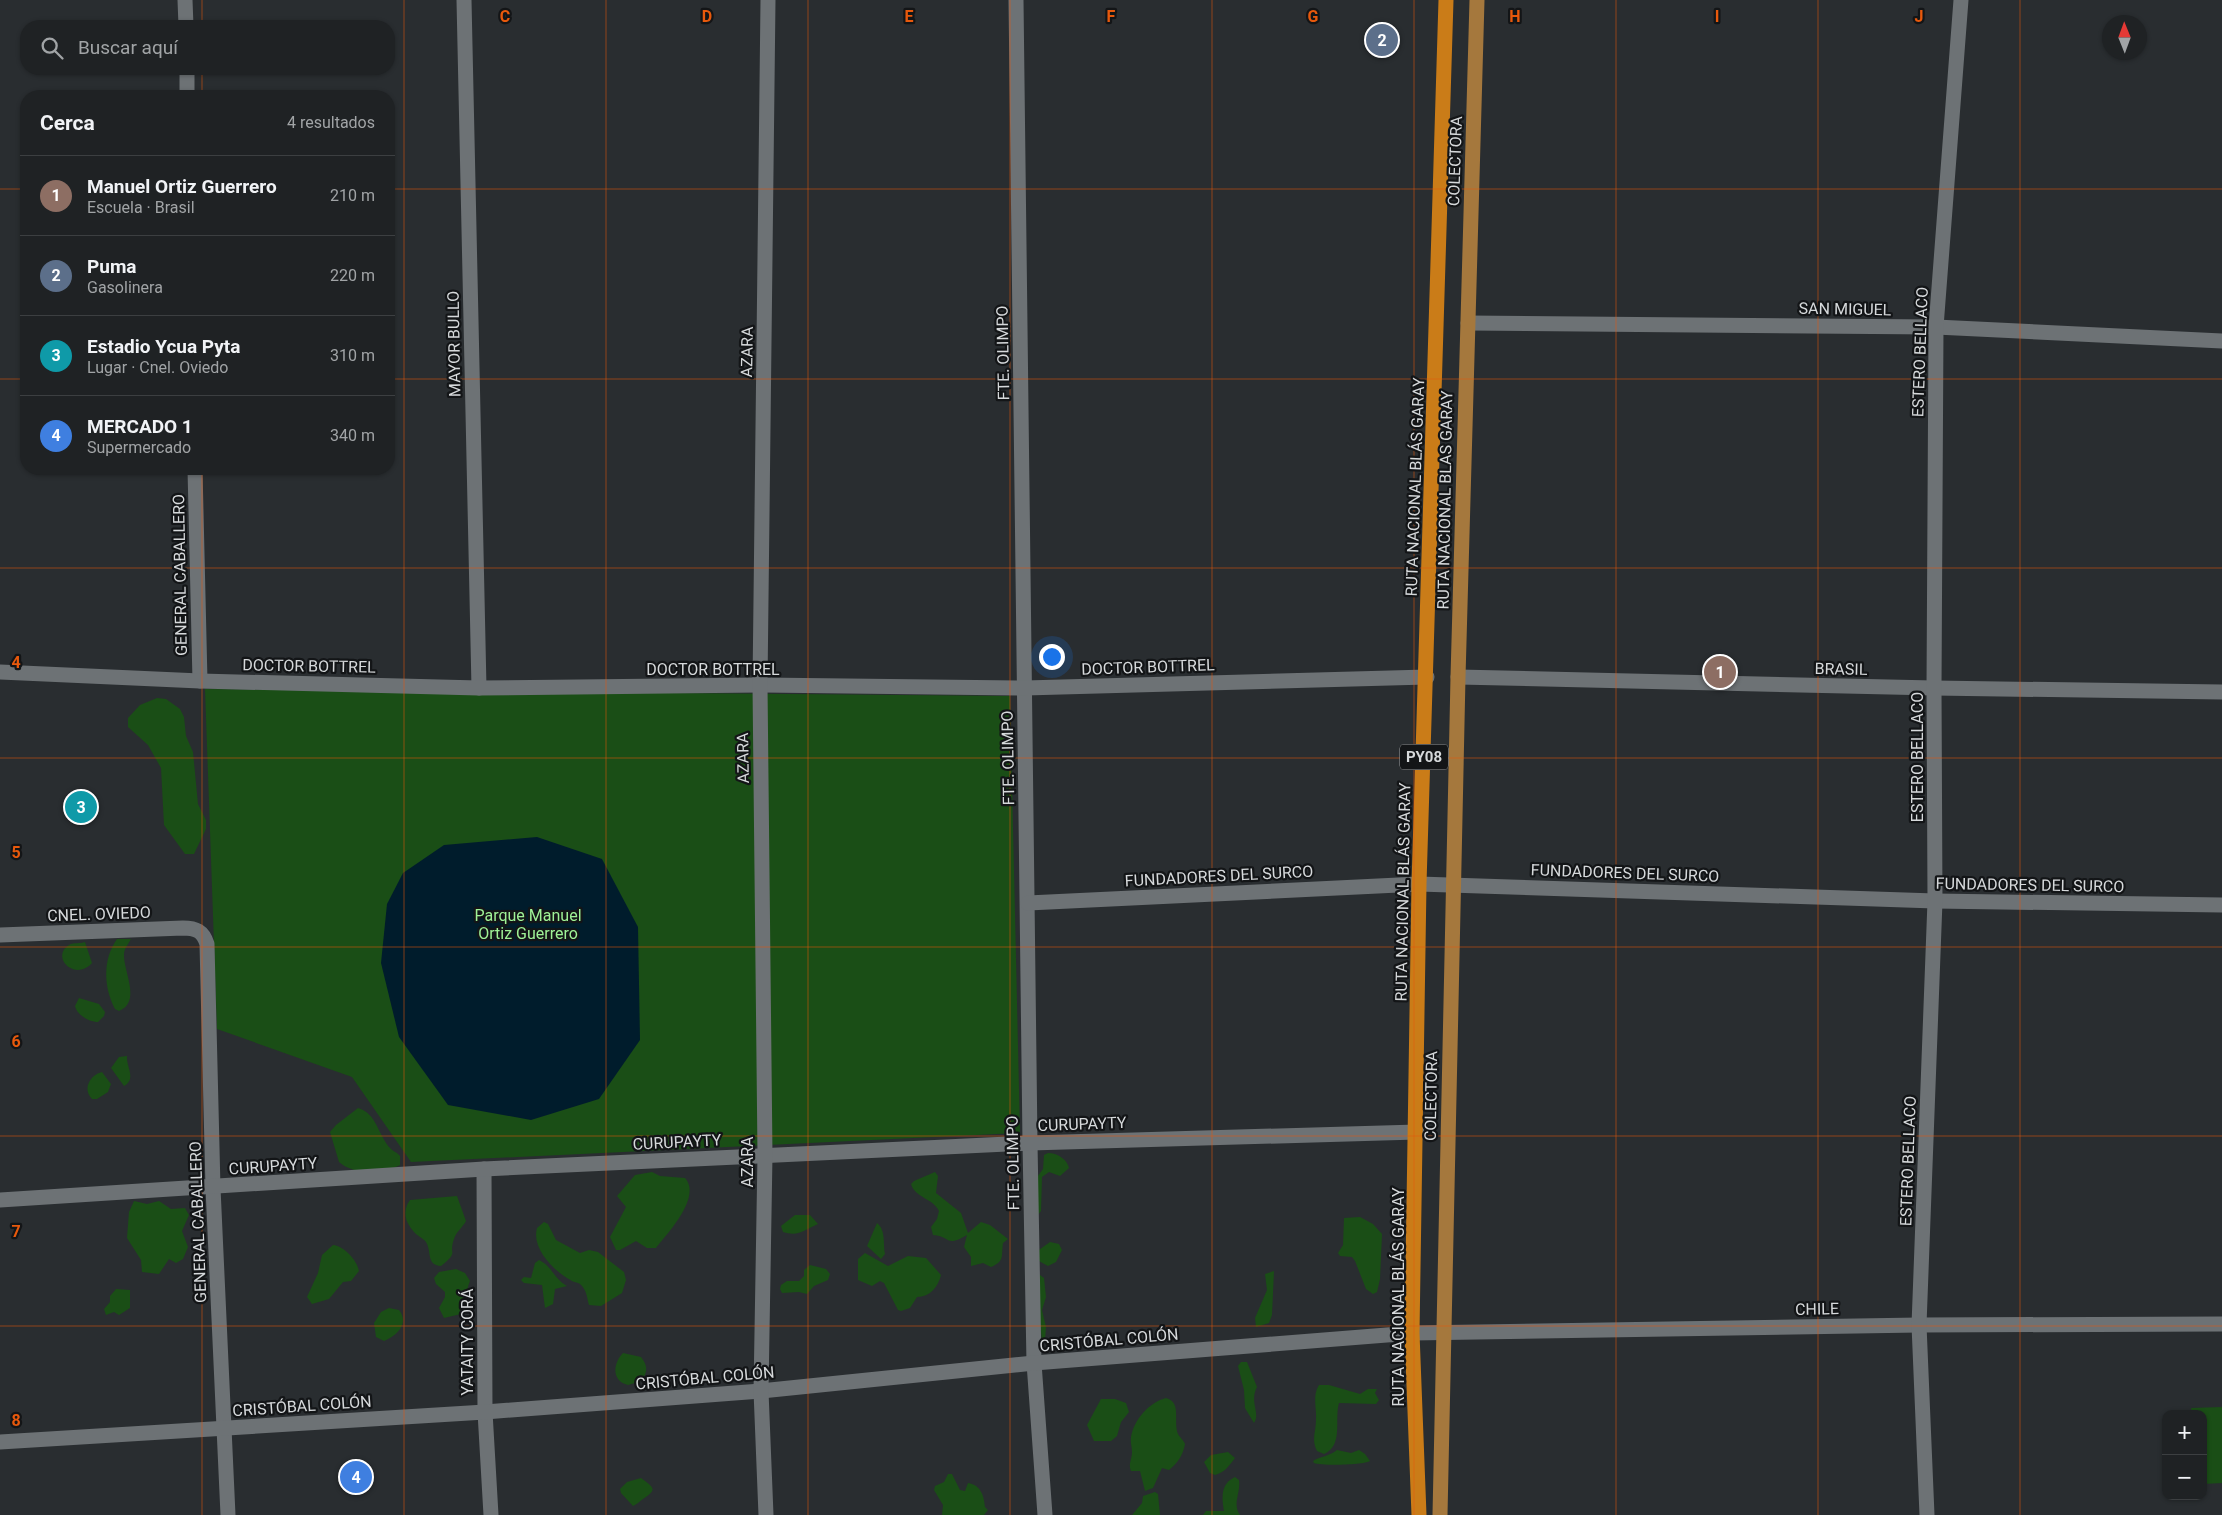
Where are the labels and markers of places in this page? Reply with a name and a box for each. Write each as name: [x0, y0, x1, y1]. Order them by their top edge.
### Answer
pin: 2: [1366, 21, 1398, 59]
pin: 1: [1704, 653, 1736, 691]
pin: 3: [65, 788, 97, 826]
pin: 4: [340, 1458, 372, 1496]

